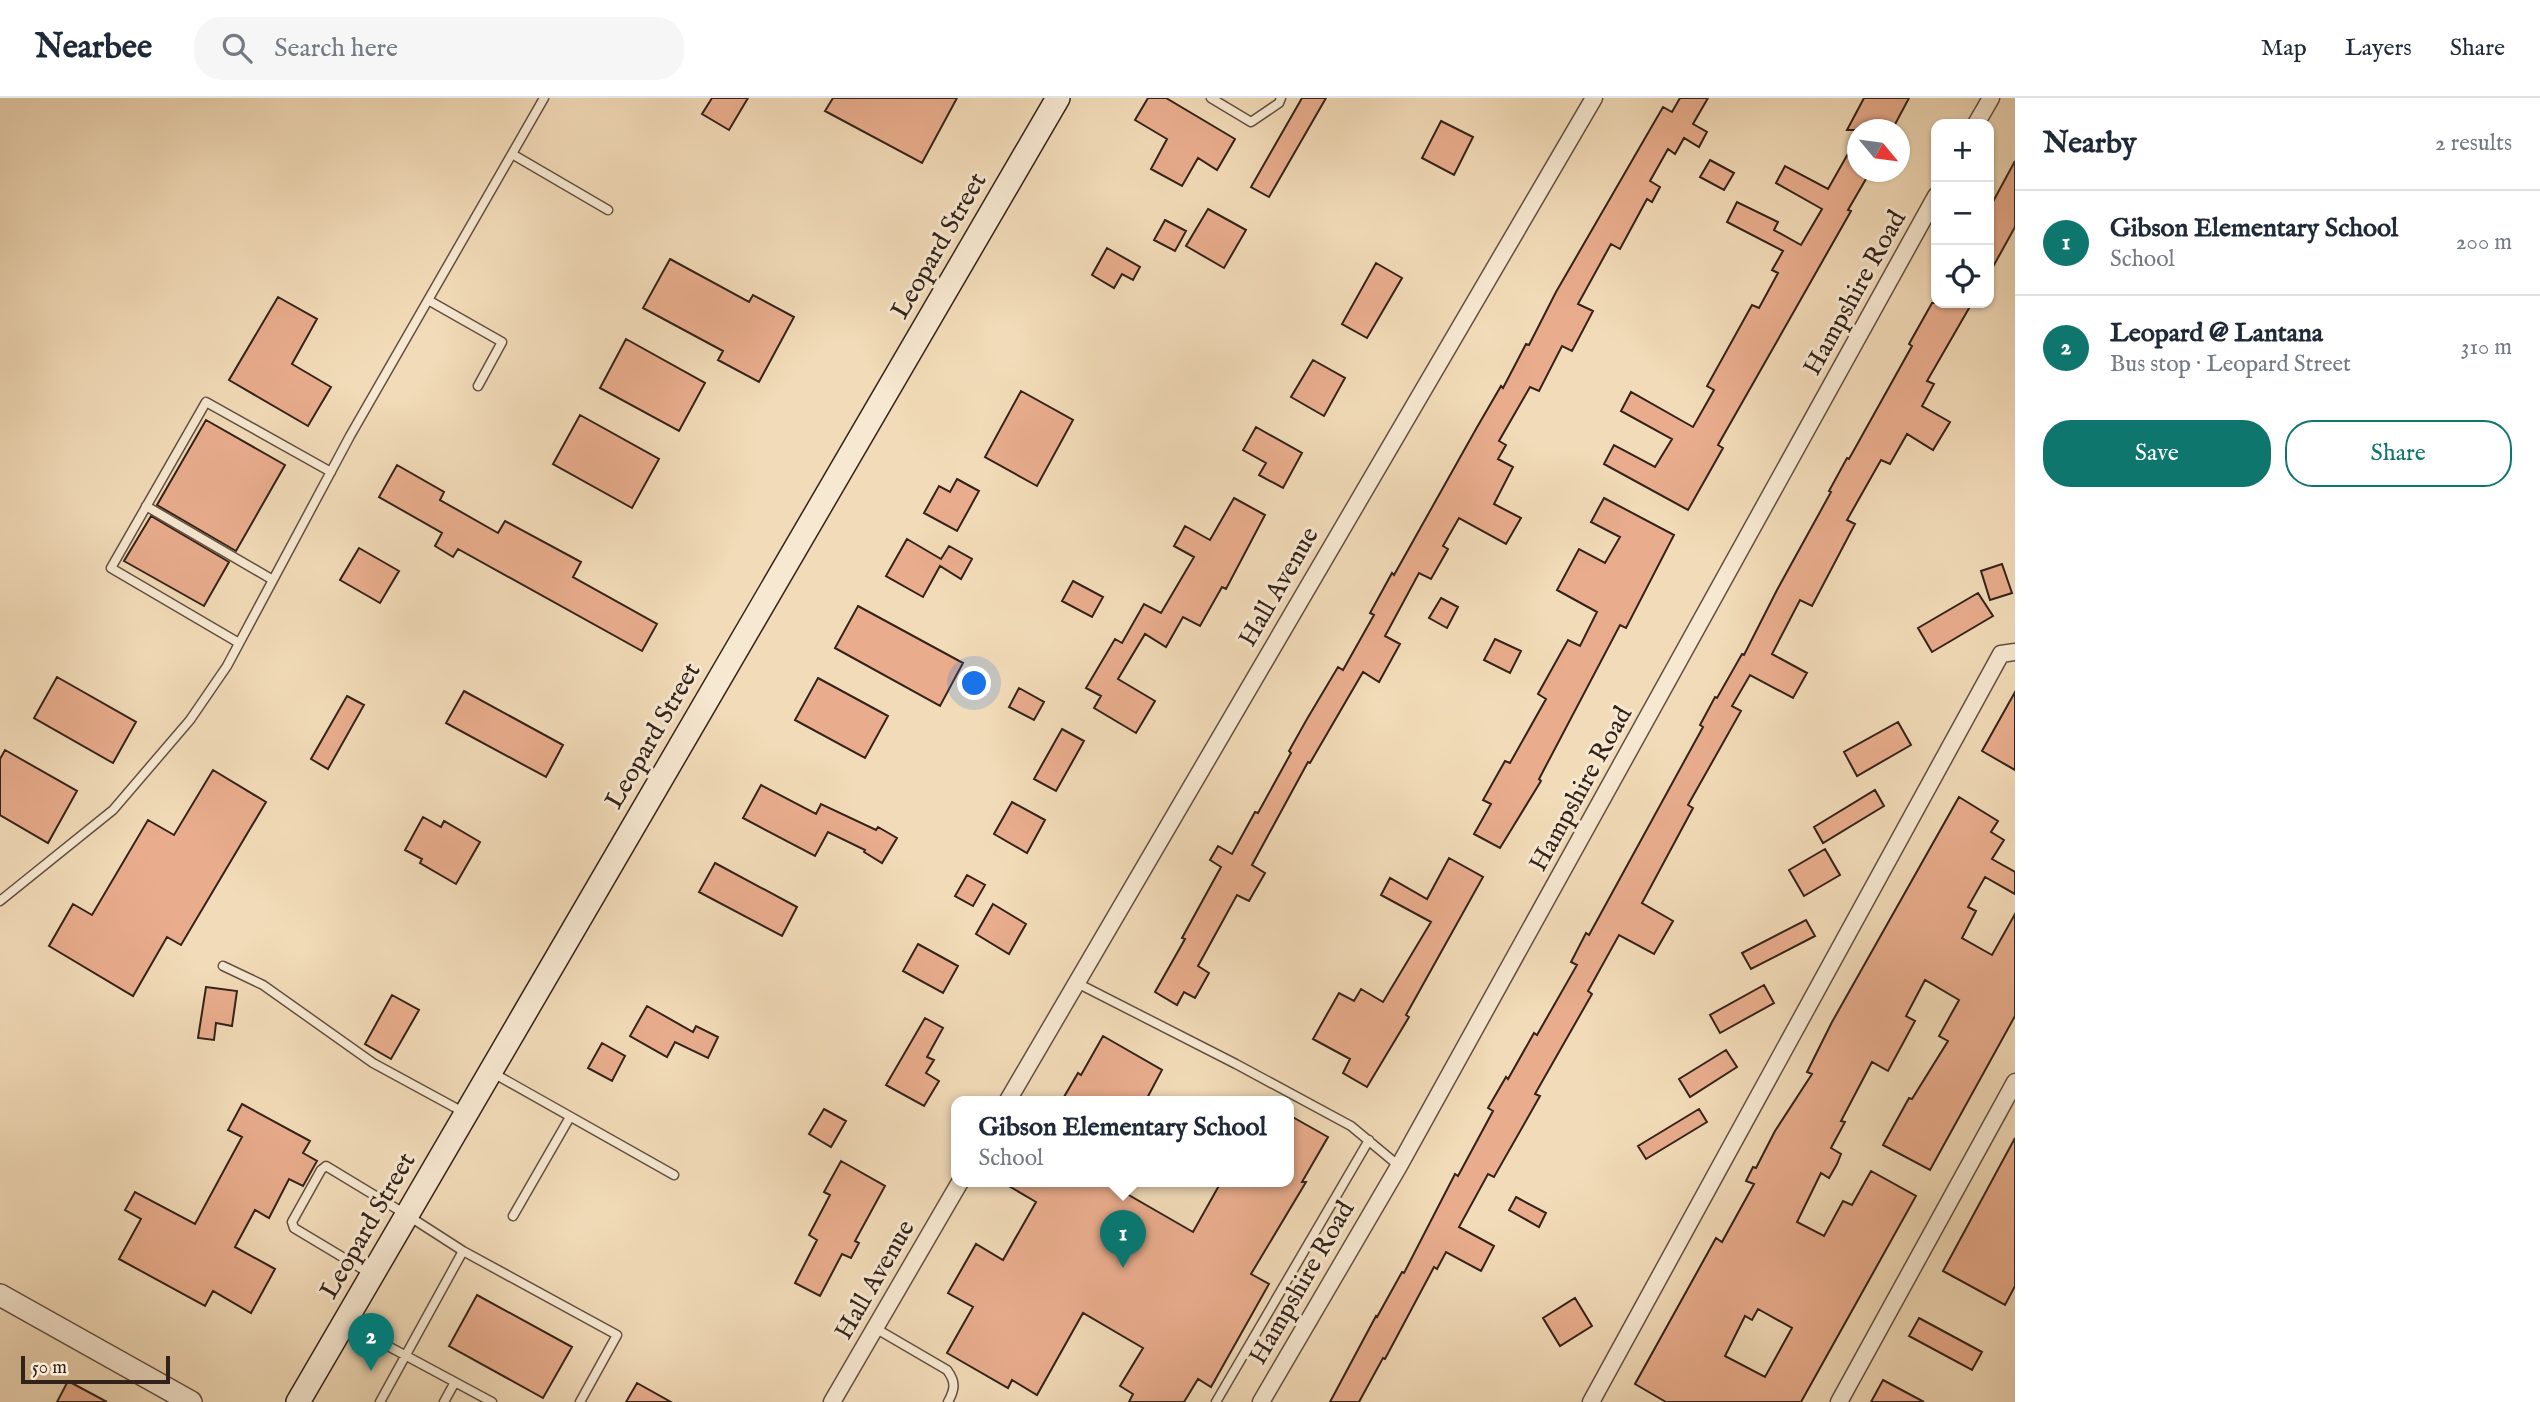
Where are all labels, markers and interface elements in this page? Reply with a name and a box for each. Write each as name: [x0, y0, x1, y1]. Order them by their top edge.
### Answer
search box: [194, 17, 684, 80]
text: Nearbee: [35, 27, 152, 69]
icon: search: [218, 29, 256, 67]
text: Search here: [274, 32, 398, 65]
text: Map: [2261, 33, 2307, 64]
text: Layers: [2345, 33, 2412, 64]
text: Share: [2450, 33, 2505, 64]
north arrow: [1847, 119, 1910, 182]
map controls: [1931, 119, 1994, 308]
button: +: [1931, 119, 1994, 182]
text: Nearby: [2043, 125, 2136, 163]
text: 2 results: [2435, 129, 2512, 158]
street label: Leopard Street: [884, 167, 994, 325]
button: −: [1931, 182, 1994, 245]
street label: Hampshire Road: [1796, 205, 1914, 381]
text: Gibson Elementary School: [2110, 212, 2398, 245]
text: 1: [2062, 228, 2070, 257]
text: 200 m: [2456, 228, 2512, 257]
button: locate: [1931, 245, 1994, 308]
text: School: [2110, 245, 2175, 274]
text: Leopard @ Lantana: [2110, 317, 2323, 350]
text: 2: [2061, 333, 2071, 362]
text: 310 m: [2461, 333, 2512, 362]
text: Bus stop · Leopard Street: [2110, 350, 2351, 379]
button: Save: [2043, 420, 2271, 487]
button: Share: [2285, 420, 2512, 487]
street label: Hall Avenue: [1231, 521, 1327, 653]
street label: Leopard Street: [598, 657, 708, 815]
your location: [957, 666, 991, 700]
street label: Hampshire Road: [1522, 701, 1640, 877]
popup: [951, 1096, 1294, 1187]
text: Gibson Elementary School: [978, 1111, 1267, 1144]
text: School: [978, 1144, 1043, 1173]
street label: Leopard Street: [313, 1147, 423, 1305]
street label: Hampshire Road: [1242, 1195, 1362, 1371]
pin: 1: [1100, 1210, 1146, 1268]
street label: Hall Avenue: [827, 1214, 923, 1346]
pin: 2: [348, 1313, 394, 1371]
scale bar: [21, 1353, 170, 1385]
text: 50 m: [32, 1356, 67, 1380]

